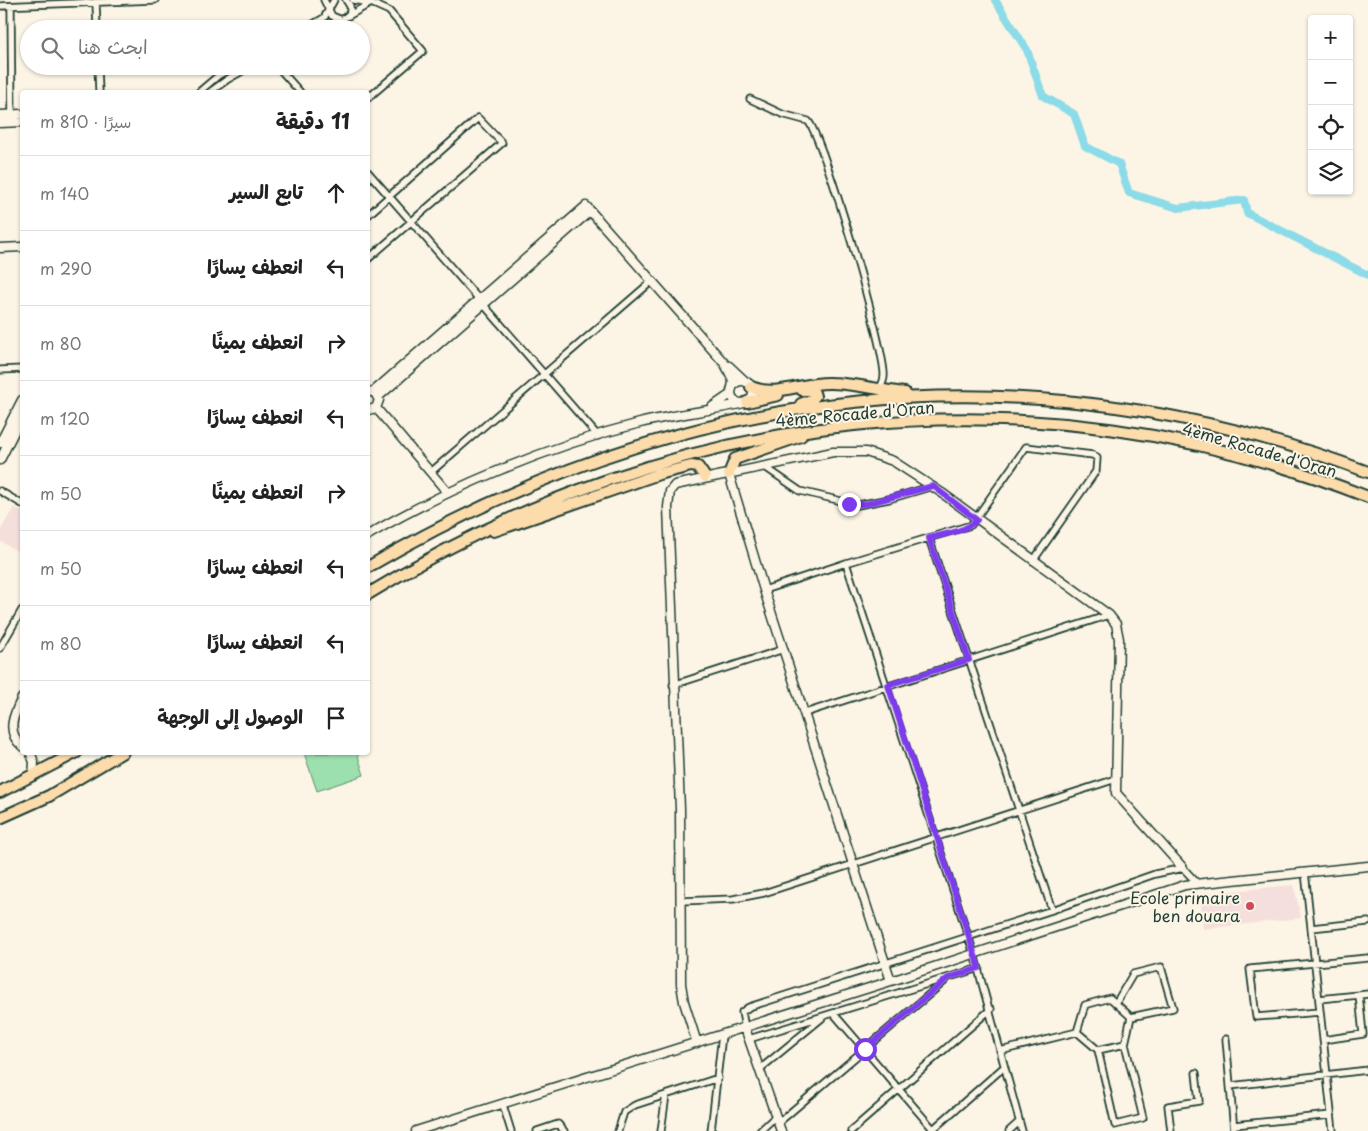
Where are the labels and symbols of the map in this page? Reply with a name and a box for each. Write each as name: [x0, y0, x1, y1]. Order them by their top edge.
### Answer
street label: 4ème Rocade d'Oran: [774, 394, 936, 432]
street label: 4ème Rocade d'Oran: [1180, 415, 1340, 483]
route end: [838, 493, 861, 516]
place label: Ecole primaire ben douara: [1130, 885, 1240, 927]
marker: Ecole primaire ben douara: [1244, 900, 1256, 912]
route start: [854, 1038, 877, 1061]

